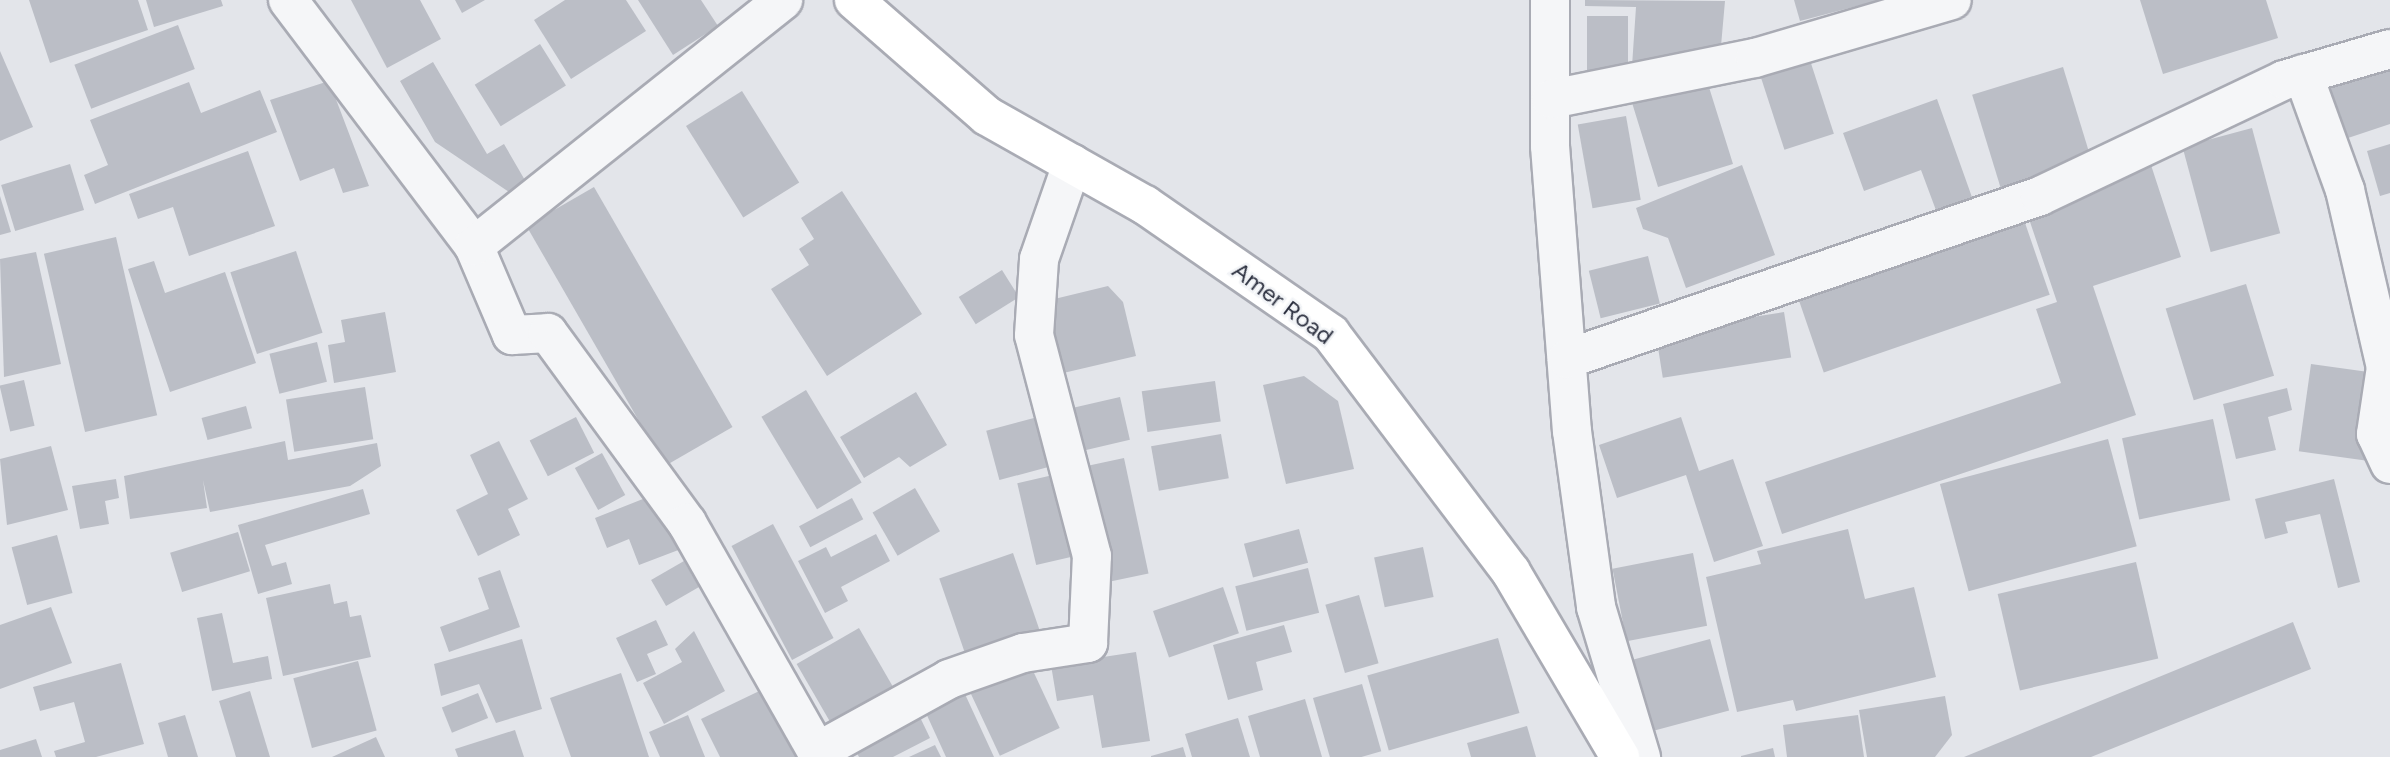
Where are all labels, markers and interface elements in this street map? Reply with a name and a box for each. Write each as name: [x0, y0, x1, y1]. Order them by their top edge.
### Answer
street label: Amer Road: [1227, 256, 1339, 350]

